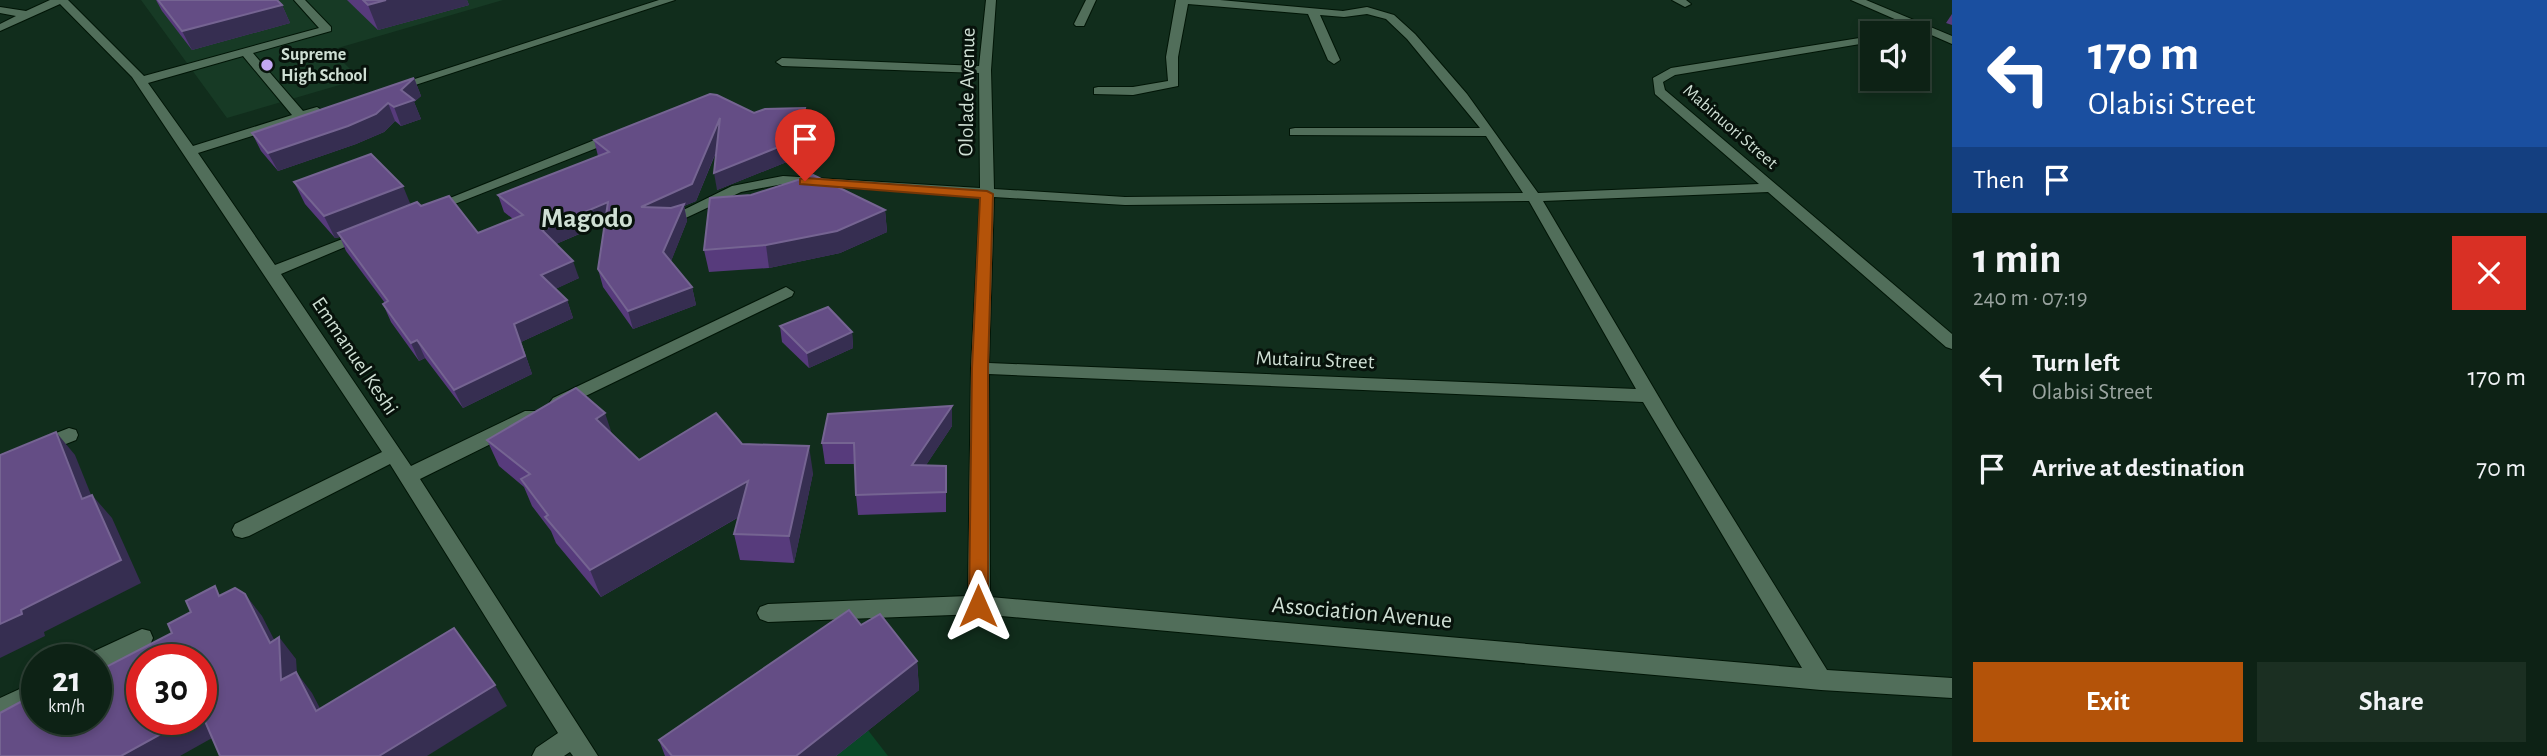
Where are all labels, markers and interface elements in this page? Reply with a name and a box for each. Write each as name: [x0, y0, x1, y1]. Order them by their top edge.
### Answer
map controls: [1860, 21, 1930, 91]
button: sound: [1860, 21, 1930, 91]
street label: Ololade Avenue: [955, 27, 979, 157]
icon: left: [1973, 28, 2064, 119]
text: 170 m: [2088, 30, 2199, 79]
place label: Supreme High School: [281, 46, 367, 85]
marker: Supreme High School: [259, 57, 275, 73]
street label: Mabinuori Street: [1679, 81, 1781, 173]
text: Olabisi Street: [2088, 88, 2255, 120]
pin: [775, 109, 835, 181]
icon: arrive: [786, 120, 824, 158]
icon: arrive: [2038, 161, 2076, 199]
text: Then: [1973, 167, 2024, 193]
district label: Magodo: [541, 205, 633, 233]
button: close: [2452, 236, 2526, 310]
text: 1 min: [1973, 238, 2062, 280]
text: 240 m · 07:19: [1973, 287, 2087, 310]
street label: Emmanuel Keshi: [308, 293, 402, 419]
street label: Mutairu Street: [1255, 347, 1375, 373]
text: Turn left: [2032, 350, 2120, 376]
icon: left: [1973, 359, 2011, 397]
text: 170 m: [2467, 364, 2526, 390]
text: Olabisi Street: [2032, 381, 2152, 404]
icon: arrive: [1973, 450, 2011, 488]
text: Arrive at destination: [2032, 455, 2245, 481]
text: 70 m: [2476, 455, 2526, 481]
position arrow: [941, 569, 1015, 643]
street label: Association Avenue: [1271, 593, 1453, 633]
speed limit sign: 30: [126, 644, 217, 735]
button: Exit: [1973, 662, 2243, 742]
button: Share: [2257, 662, 2526, 742]
text: 21: [52, 663, 81, 698]
text: km/h: [48, 698, 85, 716]

